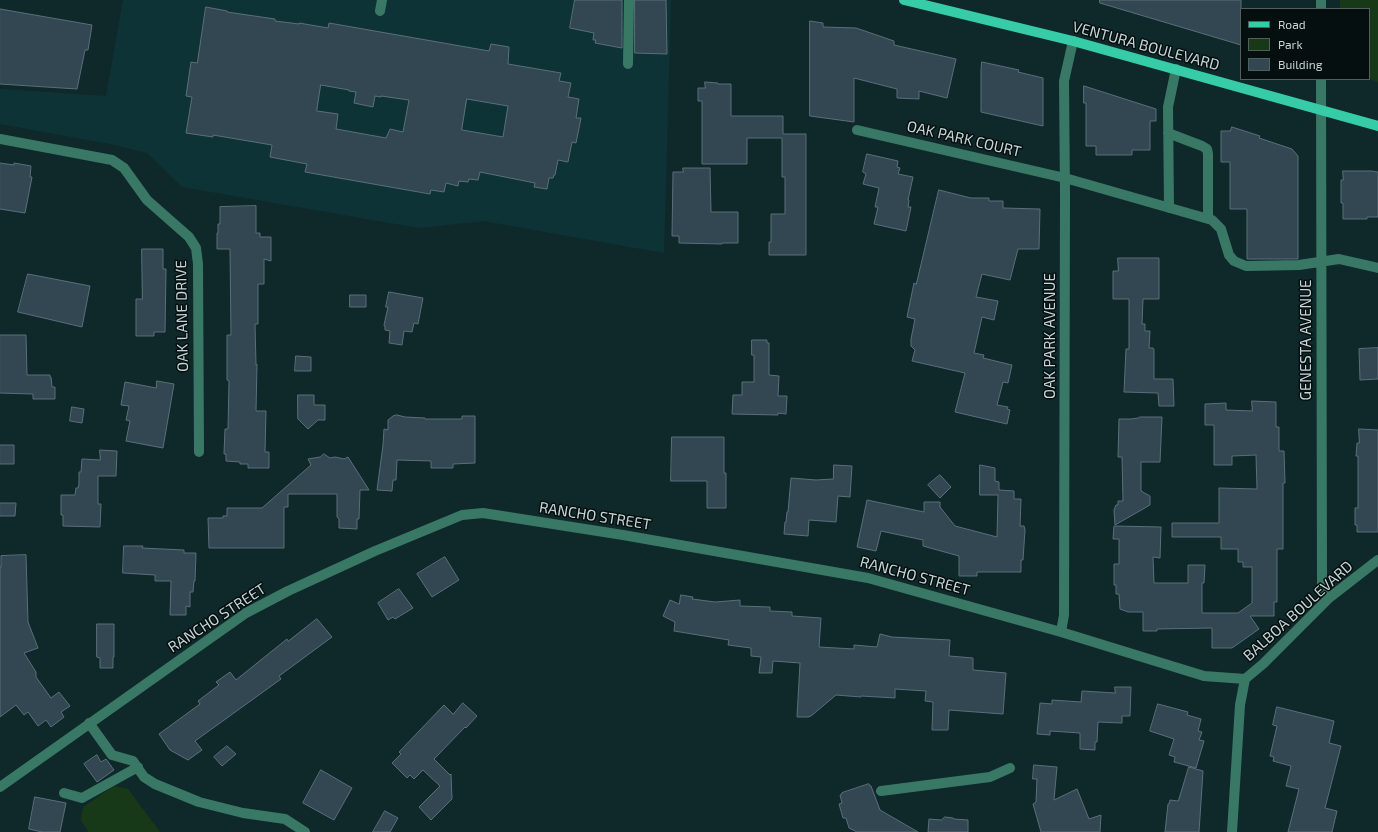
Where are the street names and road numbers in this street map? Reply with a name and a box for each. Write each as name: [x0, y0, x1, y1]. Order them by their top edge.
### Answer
street label: VENTURA BOULEVARD: [1071, 18, 1221, 74]
street label: OAK PARK COURT: [905, 117, 1023, 161]
street label: OAK LANE DRIVE: [172, 260, 192, 372]
street label: OAK PARK AVENUE: [1041, 273, 1059, 399]
street label: GENESTA AVENUE: [1297, 279, 1315, 401]
street label: RANCHO STREET: [538, 498, 652, 534]
street label: RANCHO STREET: [858, 553, 972, 599]
street label: BALBOA BOULEVARD: [1240, 557, 1356, 665]
street label: RANCHO STREET: [165, 580, 269, 656]

